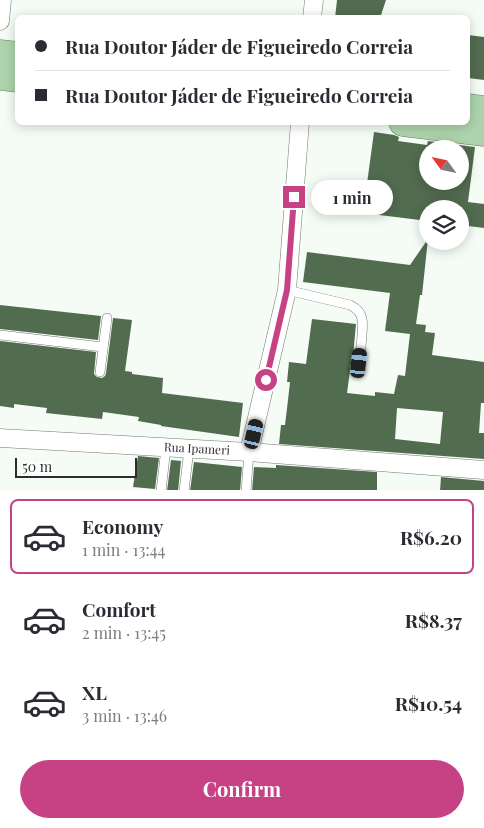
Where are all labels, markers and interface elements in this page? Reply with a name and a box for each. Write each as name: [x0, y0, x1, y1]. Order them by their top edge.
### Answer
text: Rua Doutor Jáder de Figueiredo Correia: [65, 33, 413, 59]
text: Rua Doutor Jáder de Figueiredo Correia: [65, 82, 413, 108]
north arrow: [419, 140, 469, 190]
map controls: [419, 140, 469, 250]
callout: 1 min: [312, 180, 394, 214]
route end: [283, 186, 305, 208]
text: 1 min: [332, 187, 372, 208]
button: layers: [419, 200, 469, 250]
car: [349, 347, 368, 379]
route start: [255, 369, 277, 391]
car: [243, 418, 264, 450]
street label: Rua Ipameri: [164, 438, 231, 458]
scale bar: [15, 456, 138, 479]
text: 50 m: [22, 457, 52, 476]
text: Economy: [82, 513, 163, 539]
icon: car: [22, 514, 67, 559]
text: R$6.20: [400, 524, 462, 550]
text: 1 min · 13:44: [82, 539, 165, 560]
text: Comfort: [82, 596, 156, 622]
icon: car: [22, 597, 67, 642]
text: R$8.37: [405, 607, 462, 633]
text: 2 min · 13:45: [82, 622, 166, 643]
text: XL: [82, 679, 107, 705]
icon: car: [22, 680, 67, 725]
text: R$10.54: [395, 690, 462, 716]
text: 3 min · 13:46: [82, 705, 167, 726]
button: Confirm: [20, 760, 464, 818]

